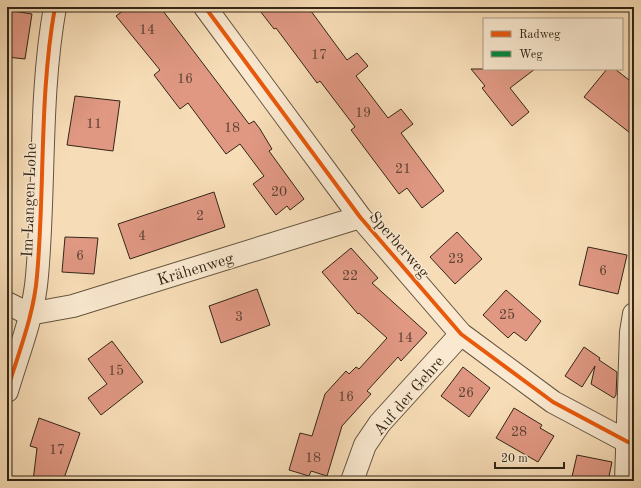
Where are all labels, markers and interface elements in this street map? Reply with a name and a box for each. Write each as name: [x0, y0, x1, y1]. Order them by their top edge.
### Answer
legend: [483, 18, 623, 70]
house number: 14: [139, 23, 155, 37]
text: Radweg: [519, 29, 561, 41]
house number: 17: [311, 48, 327, 62]
text: Weg: [519, 49, 543, 61]
house number: 16: [177, 72, 193, 86]
house number: 19: [355, 106, 371, 120]
house number: 11: [86, 117, 102, 131]
house number: 18: [224, 121, 240, 135]
street label: Im Langen Lohe: [20, 143, 40, 258]
house number: 21: [395, 162, 411, 176]
house number: 20: [271, 185, 287, 199]
house number: 2: [196, 209, 204, 223]
street label: Sperberweg: [366, 209, 432, 282]
house number: 4: [138, 229, 146, 243]
house number: 6: [76, 249, 84, 263]
street label: Krähenweg: [156, 251, 236, 289]
house number: 23: [448, 252, 464, 266]
house number: 6: [599, 264, 607, 278]
house number: 22: [342, 269, 358, 283]
house number: 25: [499, 308, 515, 322]
house number: 3: [235, 310, 243, 324]
house number: 14: [397, 331, 413, 345]
street label: Auf der Gehre: [371, 354, 448, 439]
house number: 15: [108, 364, 124, 378]
house number: 26: [458, 386, 474, 400]
house number: 16: [338, 390, 354, 404]
house number: 28: [511, 425, 527, 439]
house number: 17: [49, 443, 65, 457]
scale bar: [495, 444, 564, 470]
house number: 18: [305, 451, 321, 465]
text: 20 m: [501, 453, 528, 465]

